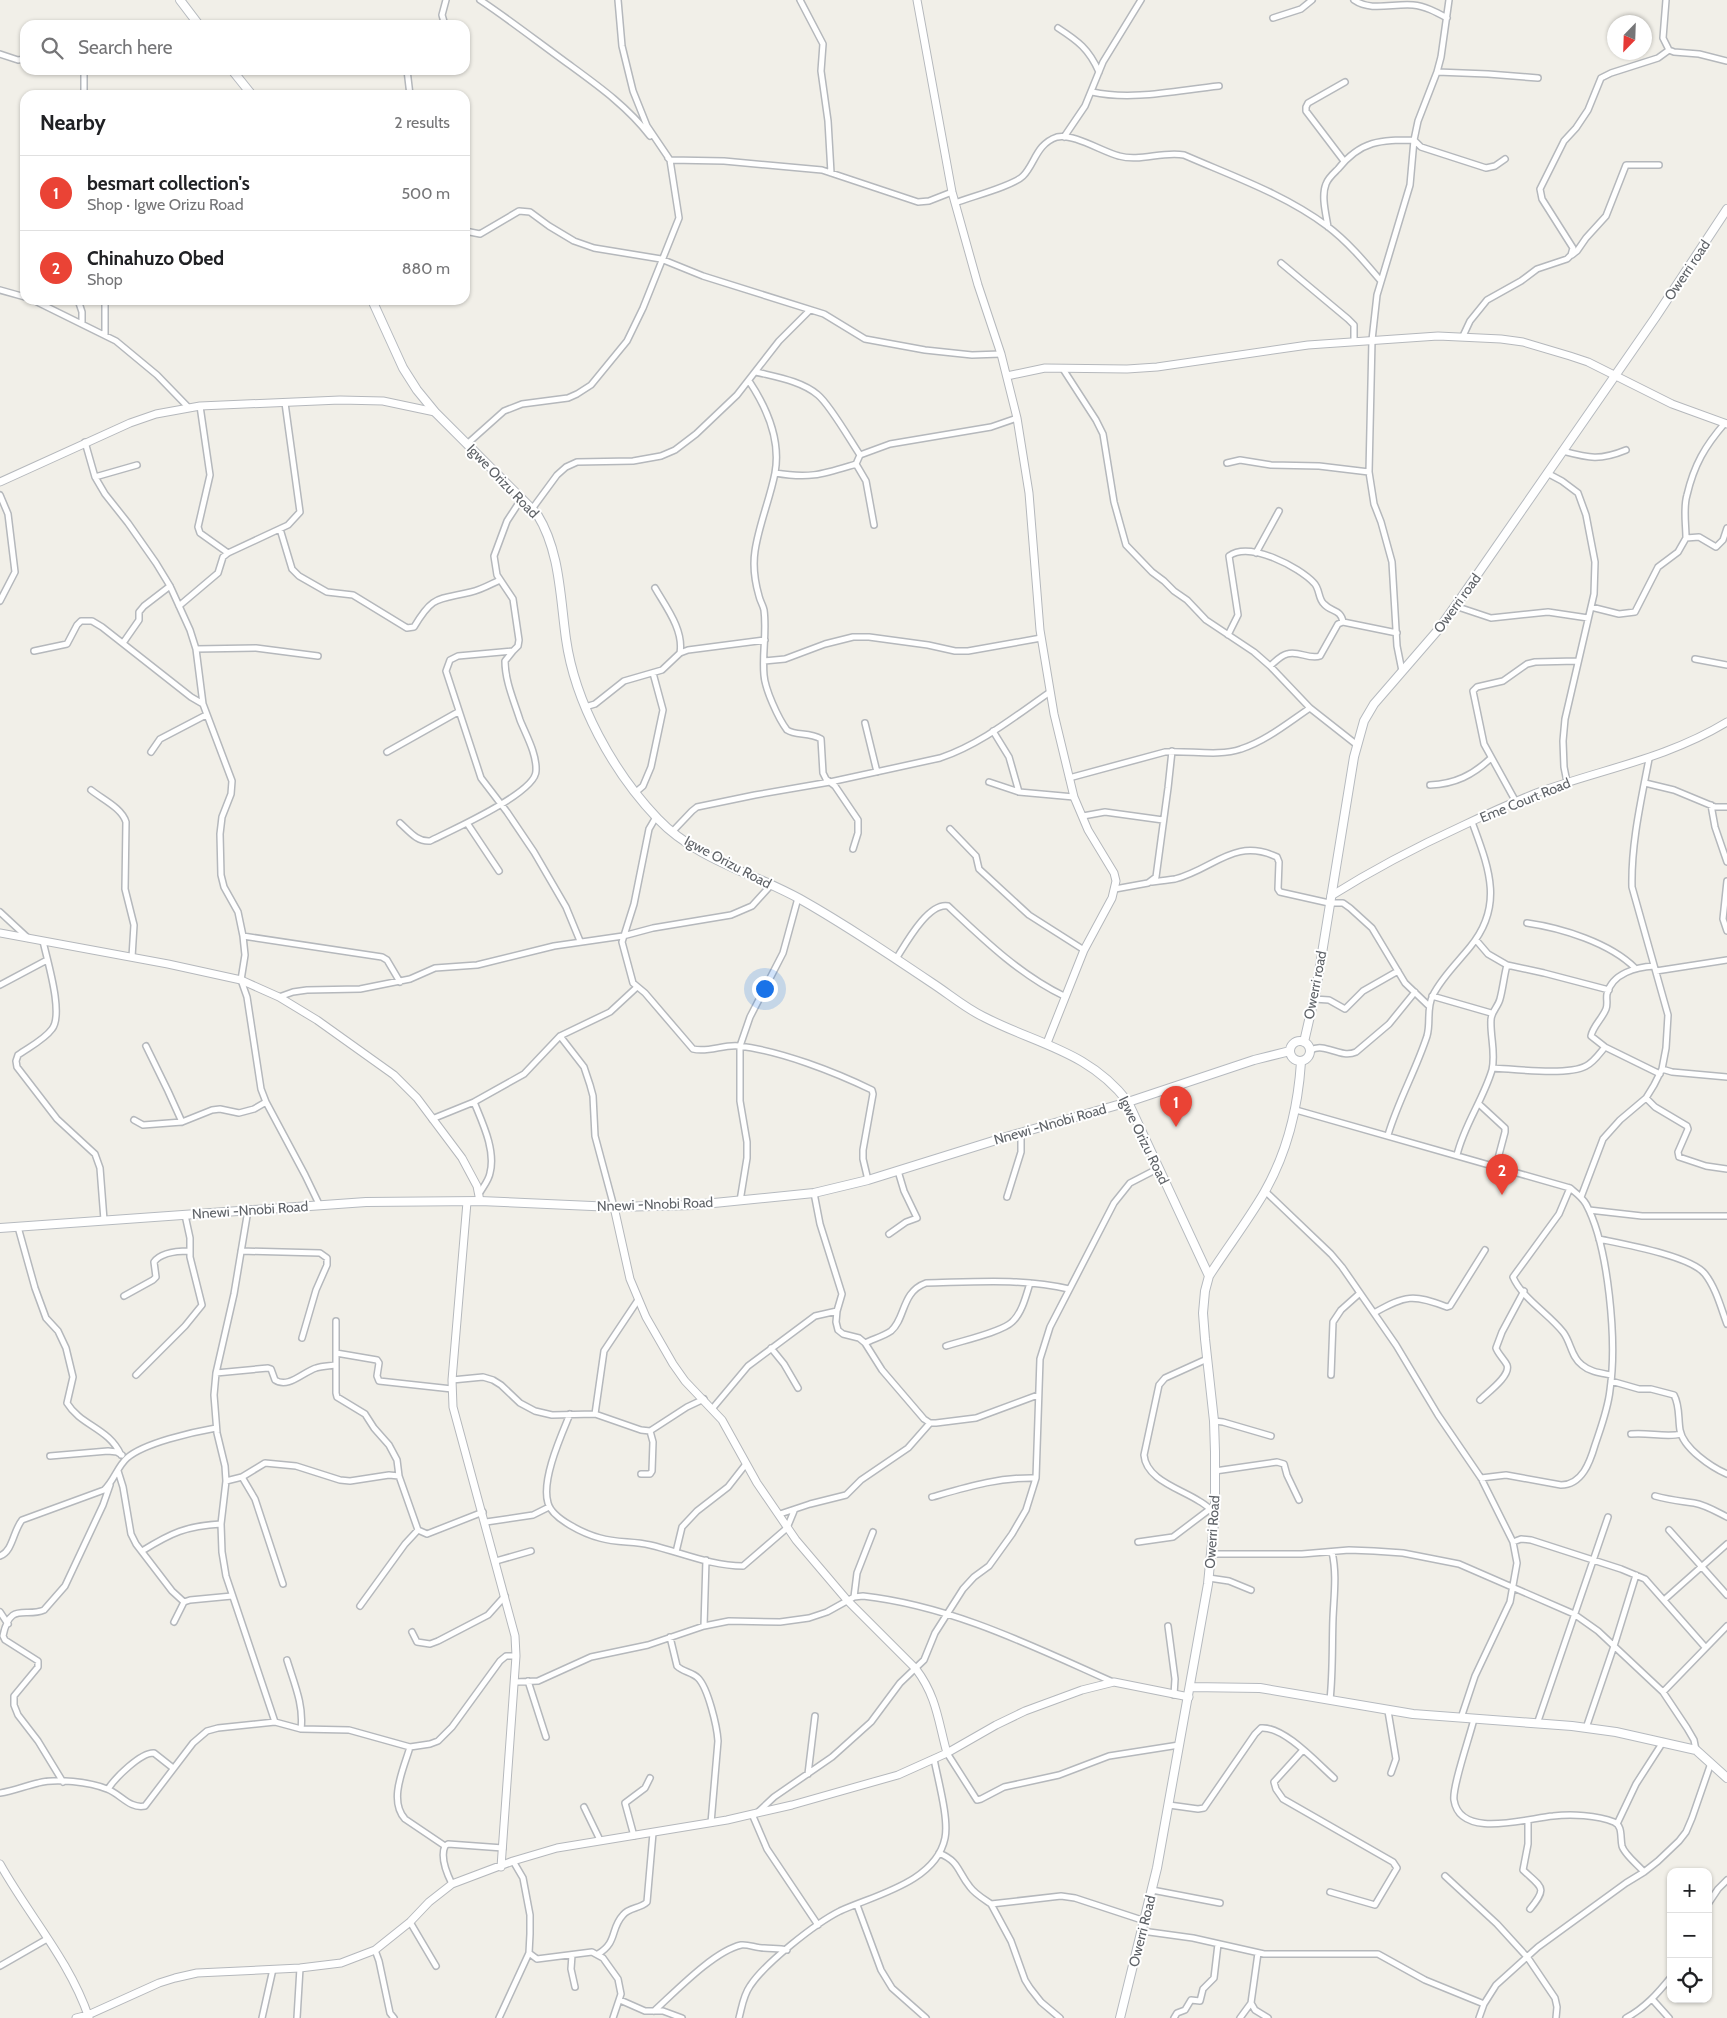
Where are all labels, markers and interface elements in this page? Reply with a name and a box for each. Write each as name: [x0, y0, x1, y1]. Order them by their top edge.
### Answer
north arrow: [1607, 15, 1652, 60]
search box: [20, 20, 470, 75]
icon: search: [38, 34, 66, 62]
text: Search here: [78, 36, 172, 59]
text: Nearby: [40, 110, 106, 135]
text: 2 results: [394, 113, 450, 132]
text: besmart collection's: [87, 172, 250, 195]
text: 1: [53, 184, 59, 203]
text: 500 m: [401, 184, 450, 203]
text: Shop · Igwe Orizu Road: [87, 195, 244, 214]
street label: Owerri road: [1660, 236, 1714, 304]
text: Chinahuzo Obed: [87, 247, 224, 270]
text: 2: [52, 259, 60, 278]
text: 880 m: [402, 259, 450, 278]
text: Shop: [87, 270, 123, 289]
street label: Igwe Orizu Road: [463, 440, 543, 522]
street label: Owerri road: [1429, 570, 1485, 636]
street label: Eme Court Road: [1477, 774, 1573, 826]
street label: Igwe Orizu Road: [681, 831, 775, 893]
street label: Owerri road: [1300, 949, 1330, 1021]
your location: [752, 976, 778, 1002]
pin: 1: [1160, 1086, 1192, 1127]
street label: Igwe Orizu Road: [1115, 1093, 1173, 1187]
street label: Nnewi -Nnobi Road: [992, 1099, 1108, 1149]
pin: 2: [1486, 1154, 1518, 1195]
street label: Nnewi -Nnobi Road: [596, 1193, 714, 1215]
street label: Nnewi -Nnobi Road: [191, 1197, 309, 1223]
street label: Owerri Road: [1200, 1495, 1224, 1569]
map controls: [1667, 1868, 1712, 2003]
button: +: [1667, 1868, 1712, 1913]
street label: Owerri Road: [1124, 1893, 1160, 1969]
button: −: [1667, 1913, 1712, 1958]
button: locate: [1667, 1958, 1712, 2003]

